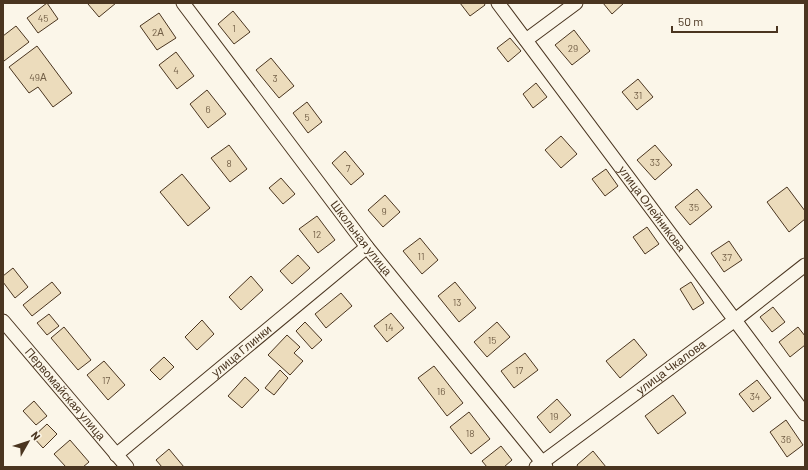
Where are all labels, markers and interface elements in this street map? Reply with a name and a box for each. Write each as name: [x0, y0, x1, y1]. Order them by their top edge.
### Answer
scale bar: [672, 8, 777, 34]
house number: 45: [38, 12, 48, 24]
text: 50 m: [678, 14, 703, 28]
house number: 1: [232, 22, 236, 34]
house number: 2А: [152, 26, 164, 38]
house number: 29: [568, 42, 578, 54]
house number: 4: [173, 64, 179, 76]
house number: 49А: [29, 71, 47, 83]
house number: 3: [272, 72, 278, 84]
house number: 31: [634, 89, 642, 101]
house number: 6: [205, 103, 211, 115]
house number: 5: [304, 111, 310, 123]
house number: 33: [650, 156, 660, 168]
house number: 8: [226, 157, 232, 169]
house number: 7: [346, 162, 351, 174]
street label: улица Олейникова: [615, 163, 689, 254]
street label: Школьная улица: [328, 197, 396, 278]
house number: 35: [689, 201, 699, 213]
house number: 9: [381, 205, 387, 217]
house number: 12: [313, 228, 321, 240]
house number: 11: [417, 250, 425, 262]
house number: 37: [722, 251, 732, 263]
house number: 13: [453, 296, 461, 308]
street label: улица Глинки: [208, 321, 274, 380]
house number: 14: [384, 321, 394, 333]
house number: 15: [488, 334, 496, 346]
street label: улица Чкалова: [633, 336, 708, 397]
street label: Первомайская улица: [23, 345, 109, 443]
house number: 17: [515, 364, 523, 376]
house number: 17: [102, 374, 110, 386]
house number: 16: [437, 385, 445, 397]
house number: 34: [750, 390, 760, 402]
house number: 19: [550, 410, 558, 422]
north arrow: [8, 422, 48, 462]
house number: 18: [466, 427, 474, 439]
text: N: [29, 428, 44, 442]
house number: 36: [781, 433, 791, 445]

